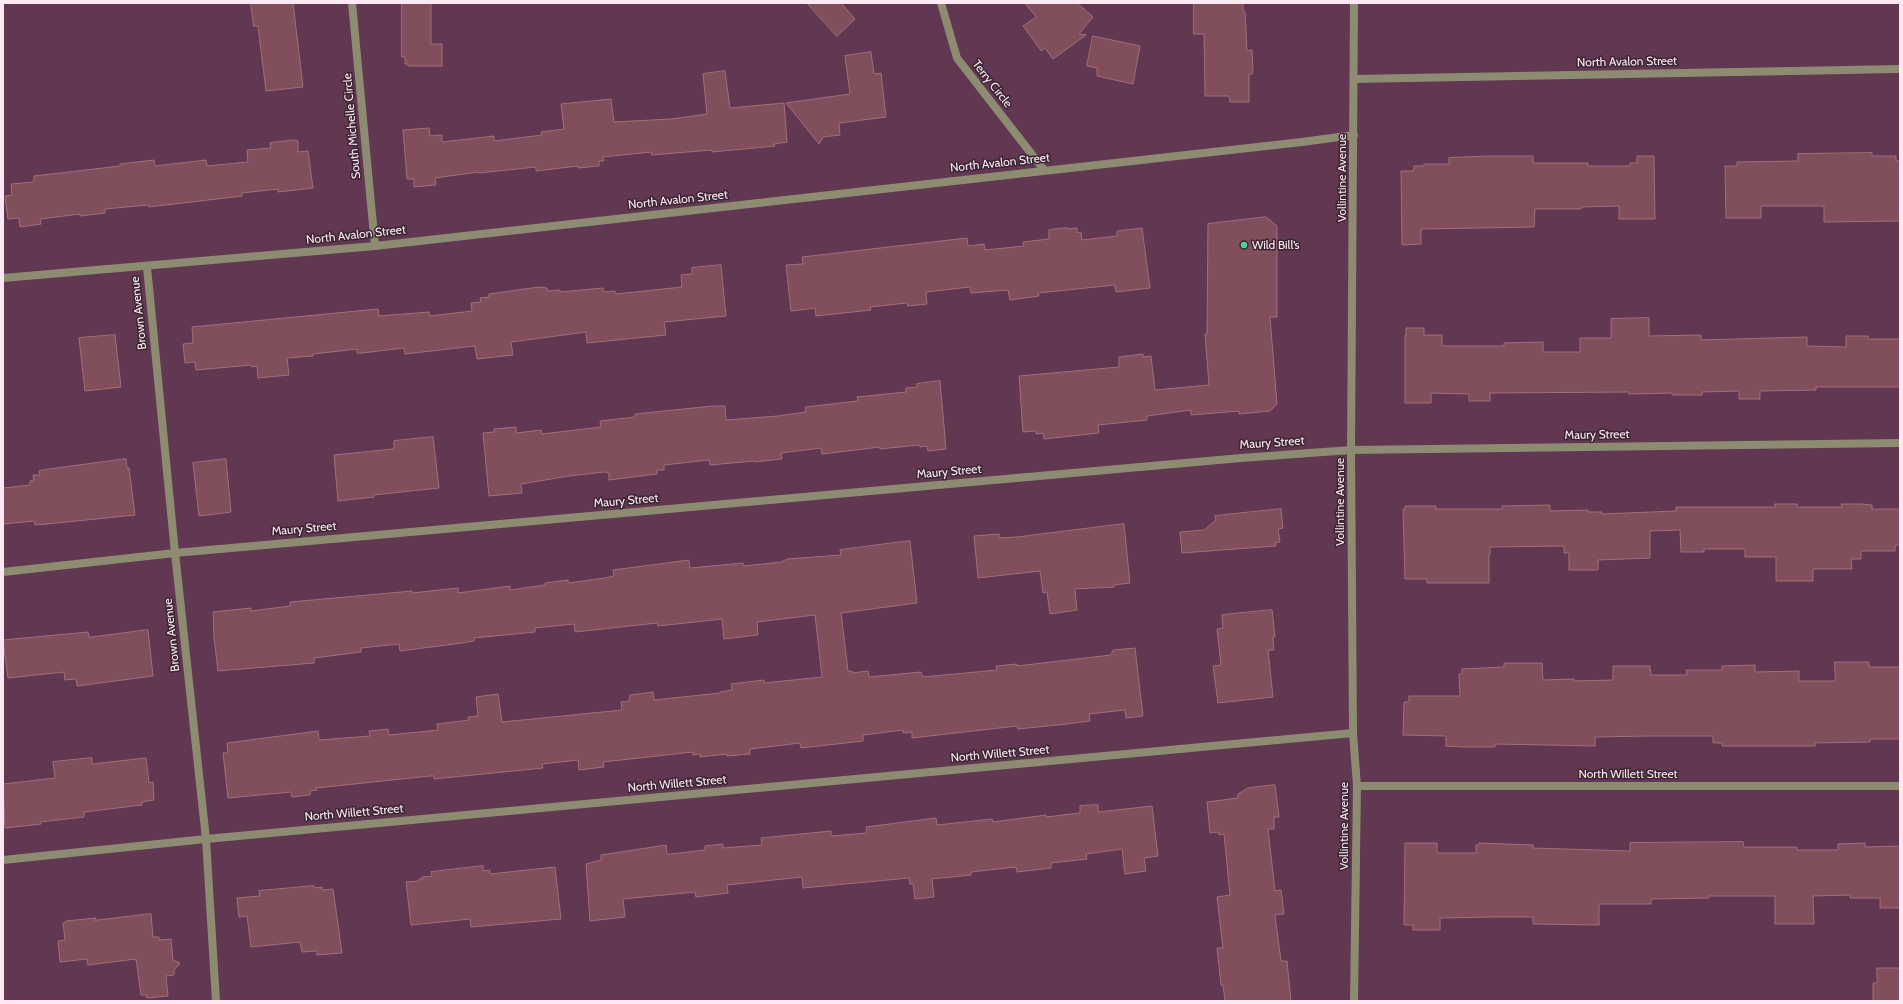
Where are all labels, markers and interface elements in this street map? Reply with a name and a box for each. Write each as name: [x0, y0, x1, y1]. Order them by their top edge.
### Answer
street label: North Avalon Street: [1577, 54, 1677, 70]
street label: Terry Circle: [969, 57, 1015, 111]
street label: South Michelle Circle: [340, 72, 364, 180]
street label: Vollintine Avenue: [1335, 134, 1349, 222]
street label: North Avalon Street: [949, 151, 1051, 175]
street label: North Avalon Street: [627, 188, 729, 212]
street label: North Avalon Street: [305, 223, 407, 247]
place label: Wild Bill’s: [1252, 238, 1299, 252]
marker: Wild Bill’s: [1239, 240, 1249, 250]
street label: Brown Avenue: [128, 276, 150, 350]
street label: Maury Street: [1564, 427, 1630, 443]
street label: Maury Street: [1239, 434, 1305, 452]
street label: Vollintine Avenue: [1333, 458, 1347, 546]
street label: Maury Street: [916, 462, 982, 482]
street label: Maury Street: [593, 491, 659, 511]
street label: Maury Street: [271, 519, 337, 539]
street label: Brown Avenue: [161, 598, 183, 672]
street label: North Willett Street: [950, 743, 1050, 765]
street label: North Willett Street: [1578, 767, 1678, 781]
street label: North Willett Street: [627, 773, 727, 795]
street label: Vollintine Avenue: [1337, 782, 1351, 870]
street label: North Willett Street: [304, 802, 404, 824]

